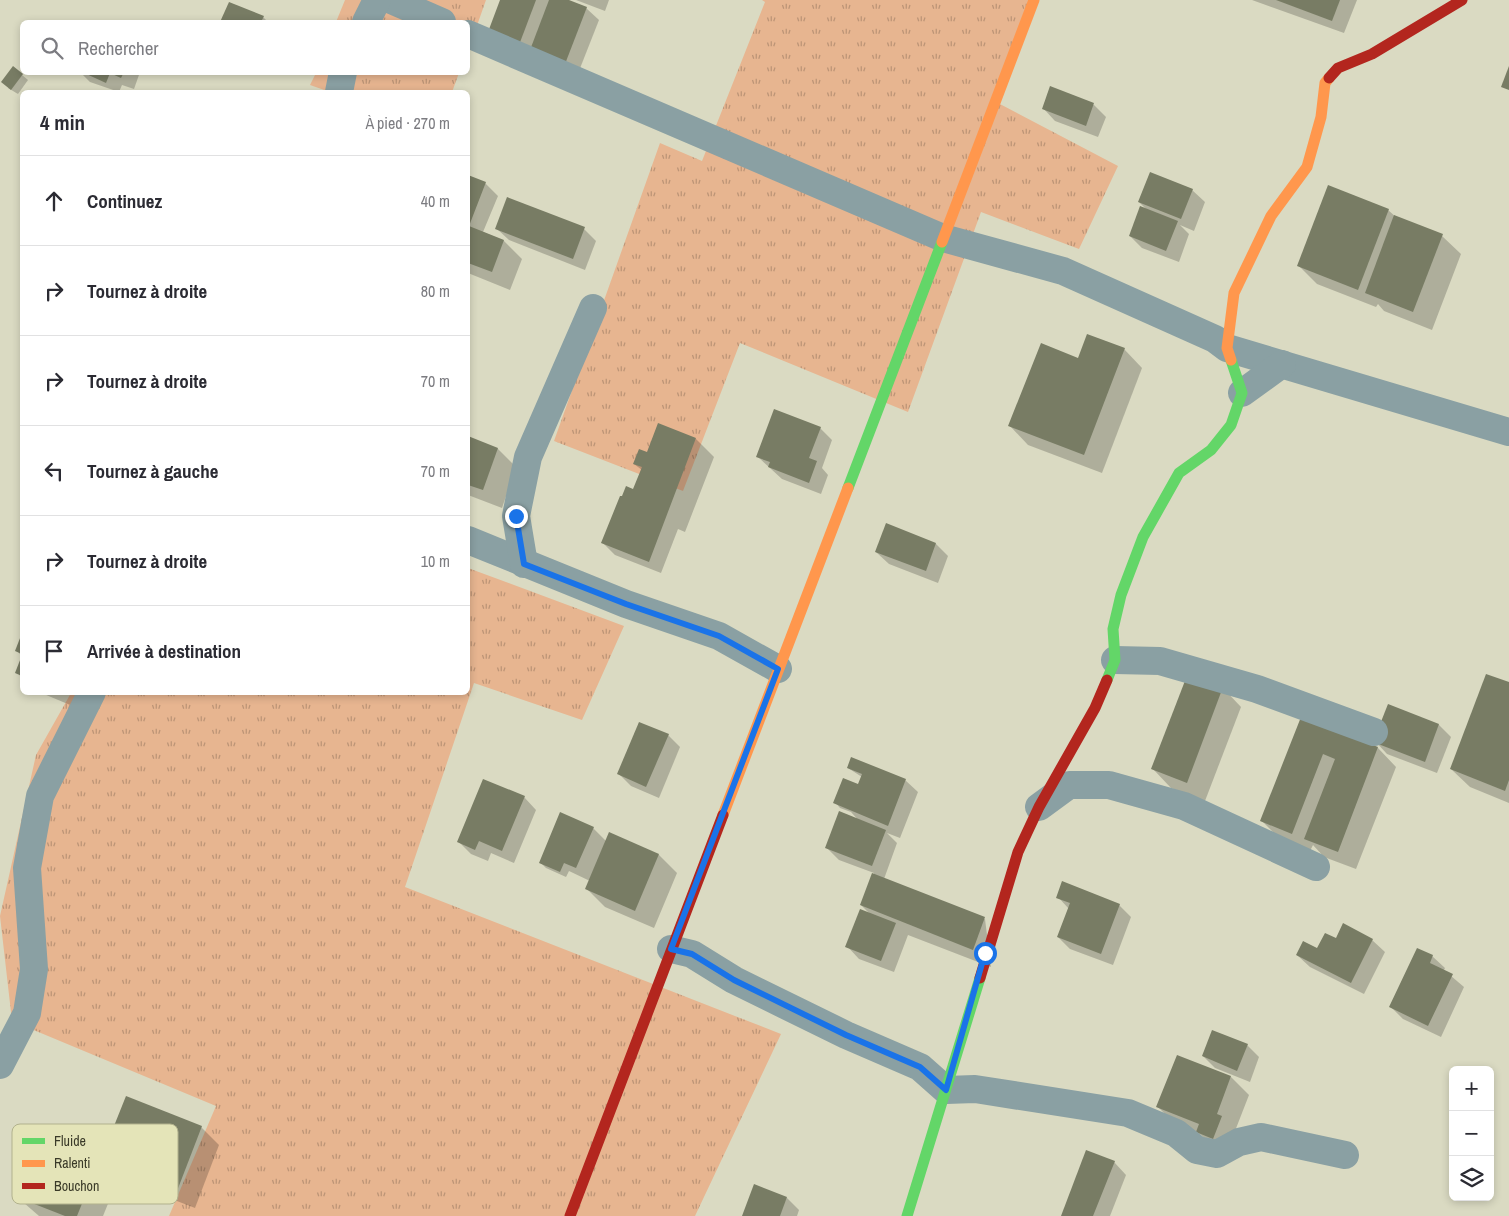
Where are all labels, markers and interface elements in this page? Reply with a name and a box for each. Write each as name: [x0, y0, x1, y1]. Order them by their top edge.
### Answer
search box: [20, 20, 470, 75]
icon: search: [38, 34, 66, 62]
text: Rechercher: [78, 35, 159, 61]
text: 4 min: [40, 108, 85, 137]
text: À pied · 270 m: [365, 112, 450, 134]
icon: ahead: [40, 187, 68, 215]
text: Continuez: [87, 188, 162, 214]
text: 40 m: [421, 190, 450, 212]
icon: right: [40, 277, 68, 305]
text: Tournez à droite: [87, 278, 207, 304]
text: 80 m: [421, 280, 450, 302]
icon: right: [40, 367, 68, 395]
text: Tournez à droite: [87, 368, 207, 394]
text: 70 m: [421, 370, 450, 392]
icon: left: [40, 457, 68, 485]
text: Tournez à gauche: [87, 458, 218, 484]
text: 70 m: [421, 460, 450, 482]
route end: [505, 505, 528, 528]
icon: right: [40, 547, 68, 575]
text: Tournez à droite: [87, 548, 207, 574]
text: 10 m: [421, 550, 450, 572]
icon: arrive: [40, 637, 68, 665]
text: Arrivée à destination: [87, 638, 241, 664]
route start: [974, 942, 997, 965]
map controls: [1449, 1066, 1494, 1201]
button: +: [1449, 1066, 1494, 1111]
button: −: [1449, 1111, 1494, 1156]
legend: [12, 1124, 178, 1204]
text: Fluide: [54, 1132, 86, 1150]
text: Ralenti: [54, 1154, 90, 1172]
button: layers: [1449, 1156, 1494, 1201]
text: Bouchon: [54, 1177, 99, 1195]

